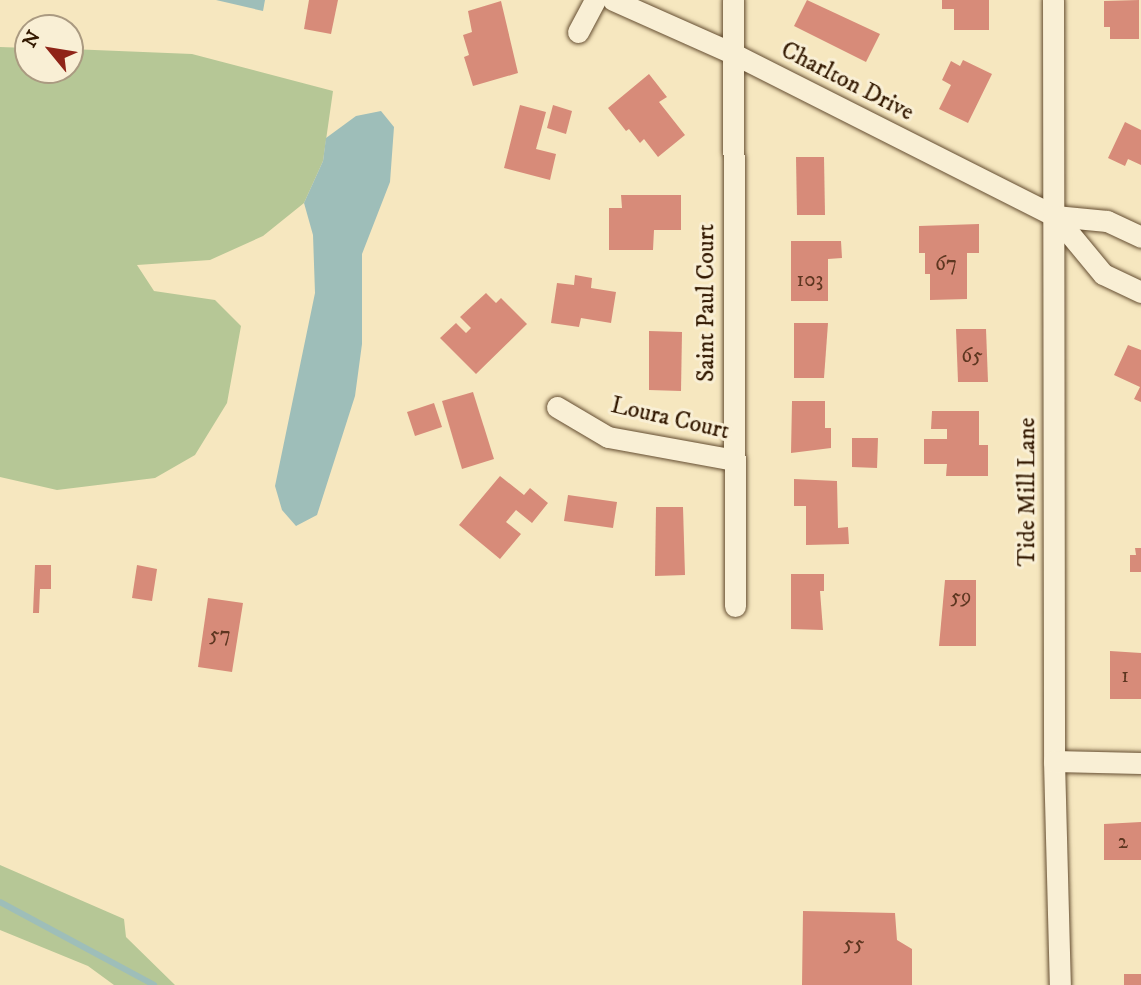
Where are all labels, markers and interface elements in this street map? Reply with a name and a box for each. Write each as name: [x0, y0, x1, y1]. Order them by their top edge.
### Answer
north arrow: [14, 14, 84, 84]
text: N: [18, 27, 46, 52]
street label: Charlton Drive: [776, 36, 918, 128]
street label: Saint Paul Court: [693, 224, 721, 382]
house number: 67: [935, 251, 957, 277]
house number: 103: [797, 267, 823, 293]
house number: 65: [961, 343, 983, 369]
street label: Loura Court: [608, 391, 732, 447]
street label: Tide Mill Lane: [1014, 418, 1042, 566]
house number: 59: [951, 584, 971, 610]
house number: 57: [209, 622, 231, 648]
house number: 1: [1121, 663, 1129, 689]
house number: 2: [1118, 829, 1128, 855]
house number: 55: [844, 931, 864, 957]

